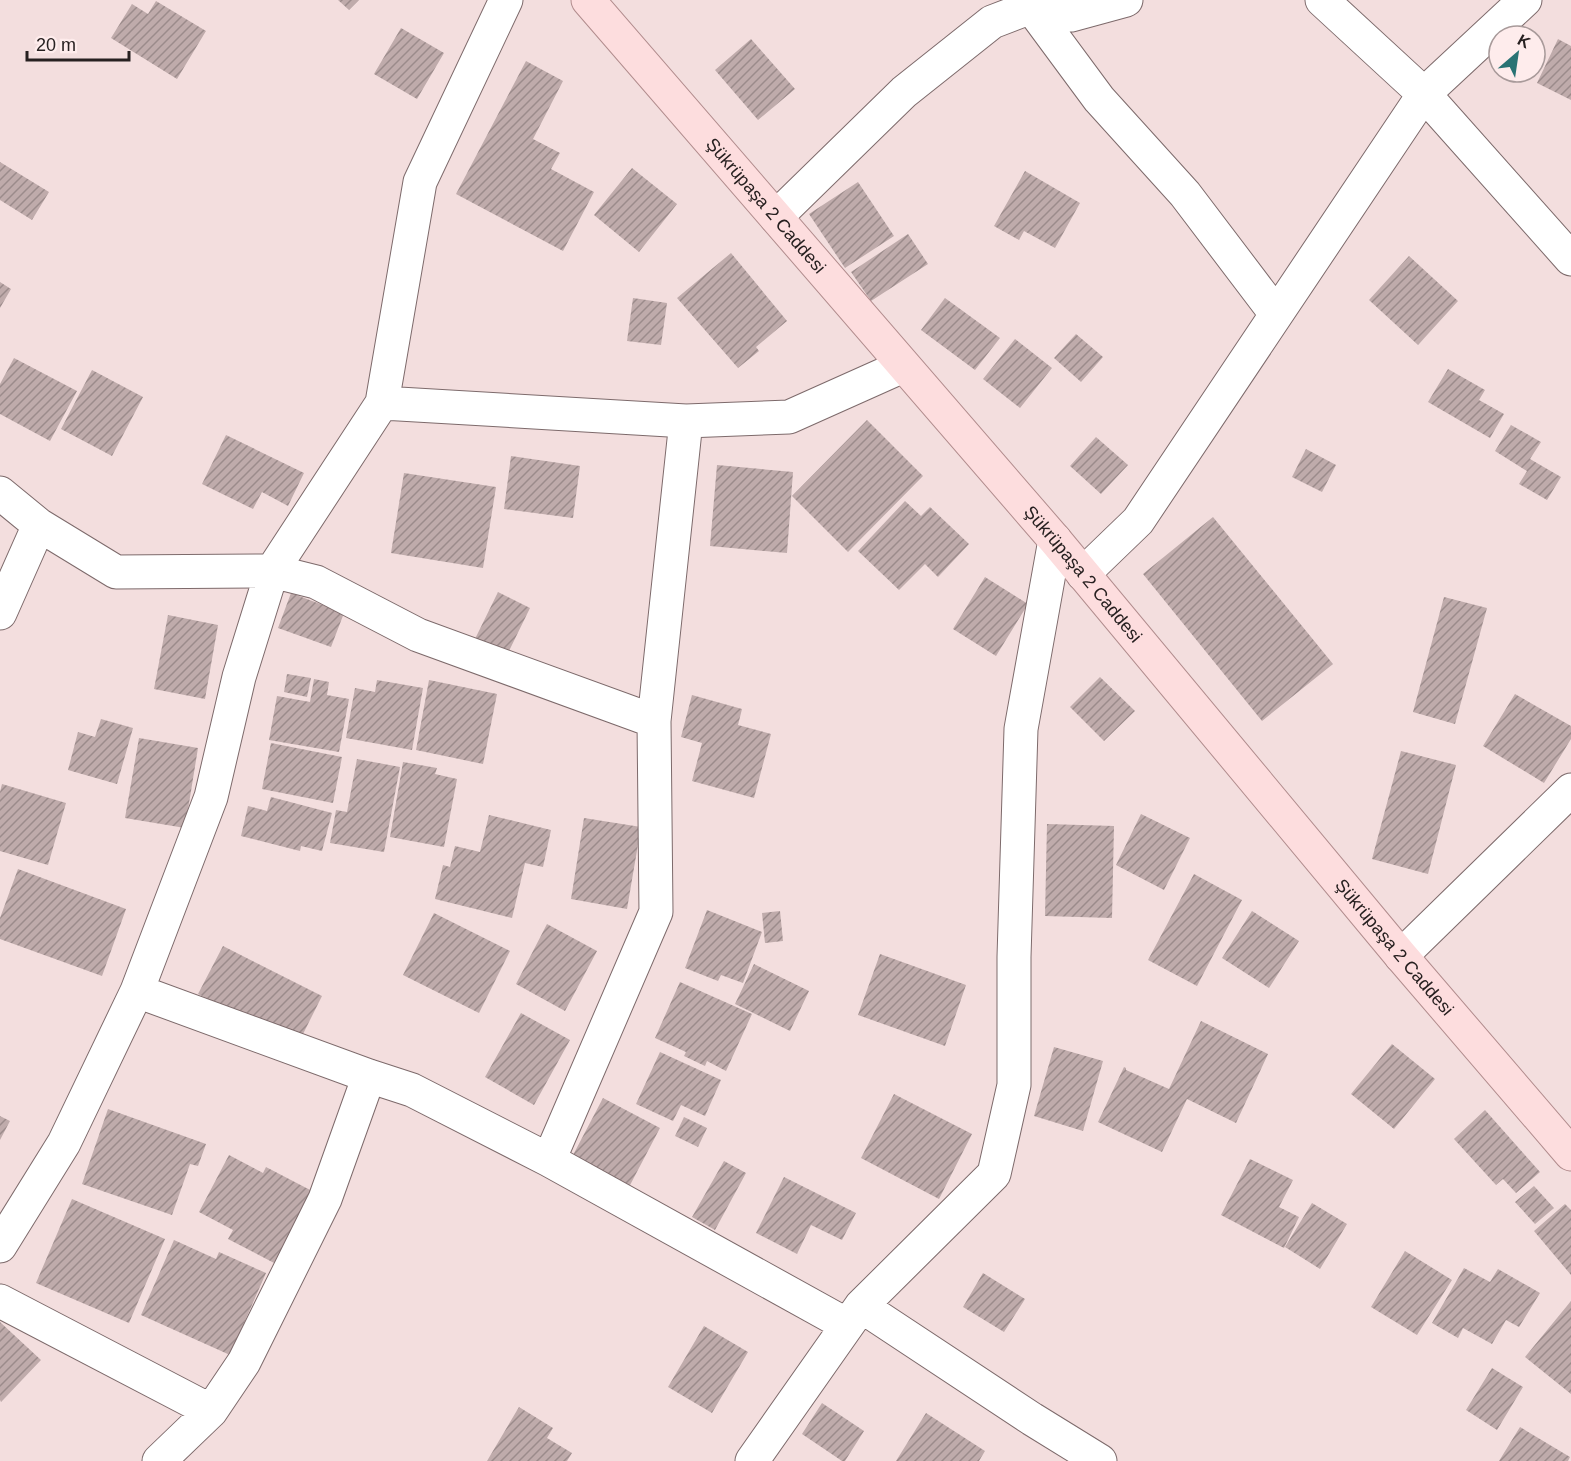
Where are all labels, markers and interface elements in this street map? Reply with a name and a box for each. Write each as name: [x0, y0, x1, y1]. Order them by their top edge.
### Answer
scale bar: [27, 24, 129, 62]
north arrow: [1487, 24, 1547, 84]
text: K: [1515, 31, 1534, 52]
text: 20 m: [36, 35, 76, 55]
street label: Şükrüpaşa 2 Caddesi: [702, 134, 830, 277]
street label: Şükrüpaşa 2 Caddesi: [1020, 502, 1146, 646]
street label: Şükrüpaşa 2 Caddesi: [1331, 875, 1458, 1019]

